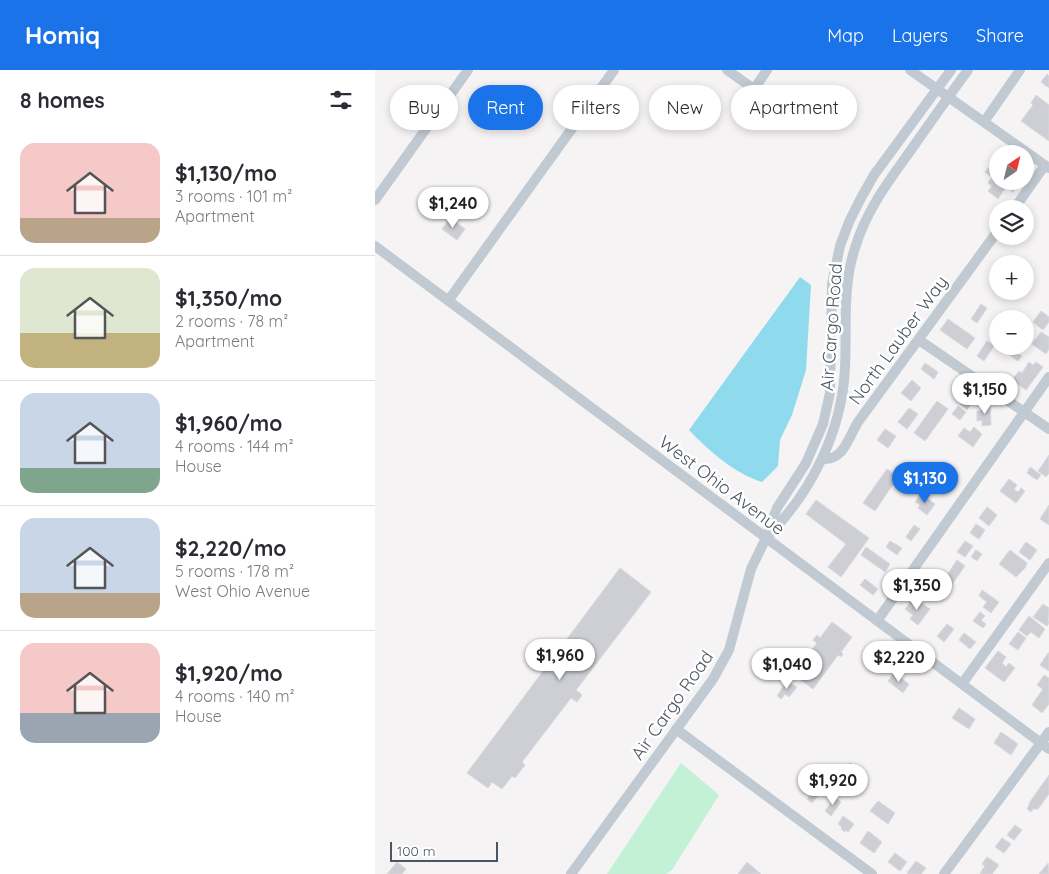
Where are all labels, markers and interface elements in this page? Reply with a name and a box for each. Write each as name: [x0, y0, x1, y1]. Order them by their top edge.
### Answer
text: Homiq: [25, 20, 100, 50]
text: Map: [827, 24, 864, 47]
text: Layers: [892, 24, 948, 47]
text: Share: [976, 24, 1024, 47]
chip: Buy: [390, 85, 458, 130]
chip: Rent: [468, 85, 543, 130]
chip: Filters: [553, 85, 639, 130]
chip: New: [649, 85, 721, 130]
chip: Apartment: [731, 85, 857, 130]
icon: filters: [327, 86, 355, 114]
text: 8 homes: [20, 87, 105, 113]
north arrow: [989, 145, 1034, 190]
map controls: [989, 145, 1034, 355]
text: $1,130/mo: [175, 160, 277, 186]
icon: home: [60, 163, 120, 223]
text: 3 rooms · 101 m²: [175, 186, 292, 206]
pin: $1,240: [412, 186, 494, 229]
text: $1,240: [429, 193, 477, 213]
button: layers: [989, 200, 1034, 245]
text: Apartment: [175, 206, 255, 226]
button: +: [989, 255, 1034, 300]
street label: Air Cargo Road: [815, 262, 847, 392]
street label: North Lauber Way: [843, 271, 953, 409]
text: $1,350/mo: [175, 285, 282, 311]
icon: home: [60, 288, 120, 348]
button: −: [989, 310, 1034, 355]
text: 2 rooms · 78 m²: [175, 311, 288, 331]
text: Apartment: [175, 331, 255, 351]
pin: $1,150: [944, 372, 1026, 415]
text: $1,150: [963, 379, 1007, 399]
text: $1,960/mo: [175, 410, 282, 436]
icon: home: [60, 413, 120, 473]
street label: West Ohio Avenue: [654, 430, 790, 540]
text: 4 rooms · 144 m²: [175, 436, 293, 456]
text: House: [175, 456, 222, 476]
pin: $1,130: [884, 462, 966, 504]
text: $1,130: [903, 468, 947, 488]
text: $2,220/mo: [175, 535, 286, 561]
icon: home: [60, 538, 120, 598]
text: 5 rooms · 178 m²: [175, 561, 294, 581]
pin: $1,350: [876, 568, 958, 611]
text: $1,350: [893, 575, 941, 595]
text: West Ohio Avenue: [175, 581, 310, 601]
pin: $1,960: [519, 638, 601, 681]
pin: $2,220: [858, 640, 940, 683]
text: $1,960: [536, 645, 584, 665]
street label: Air Cargo Road: [626, 646, 718, 764]
text: $2,220: [873, 647, 925, 667]
pin: $1,040: [746, 648, 828, 690]
text: $1,040: [762, 654, 812, 674]
text: $1,920/mo: [175, 660, 283, 686]
icon: home: [60, 663, 120, 723]
text: 4 rooms · 140 m²: [175, 686, 295, 706]
text: House: [175, 706, 222, 726]
pin: $1,920: [792, 764, 874, 806]
text: $1,920: [809, 770, 857, 790]
scale bar: [390, 839, 497, 862]
text: 100 m: [397, 842, 435, 860]

